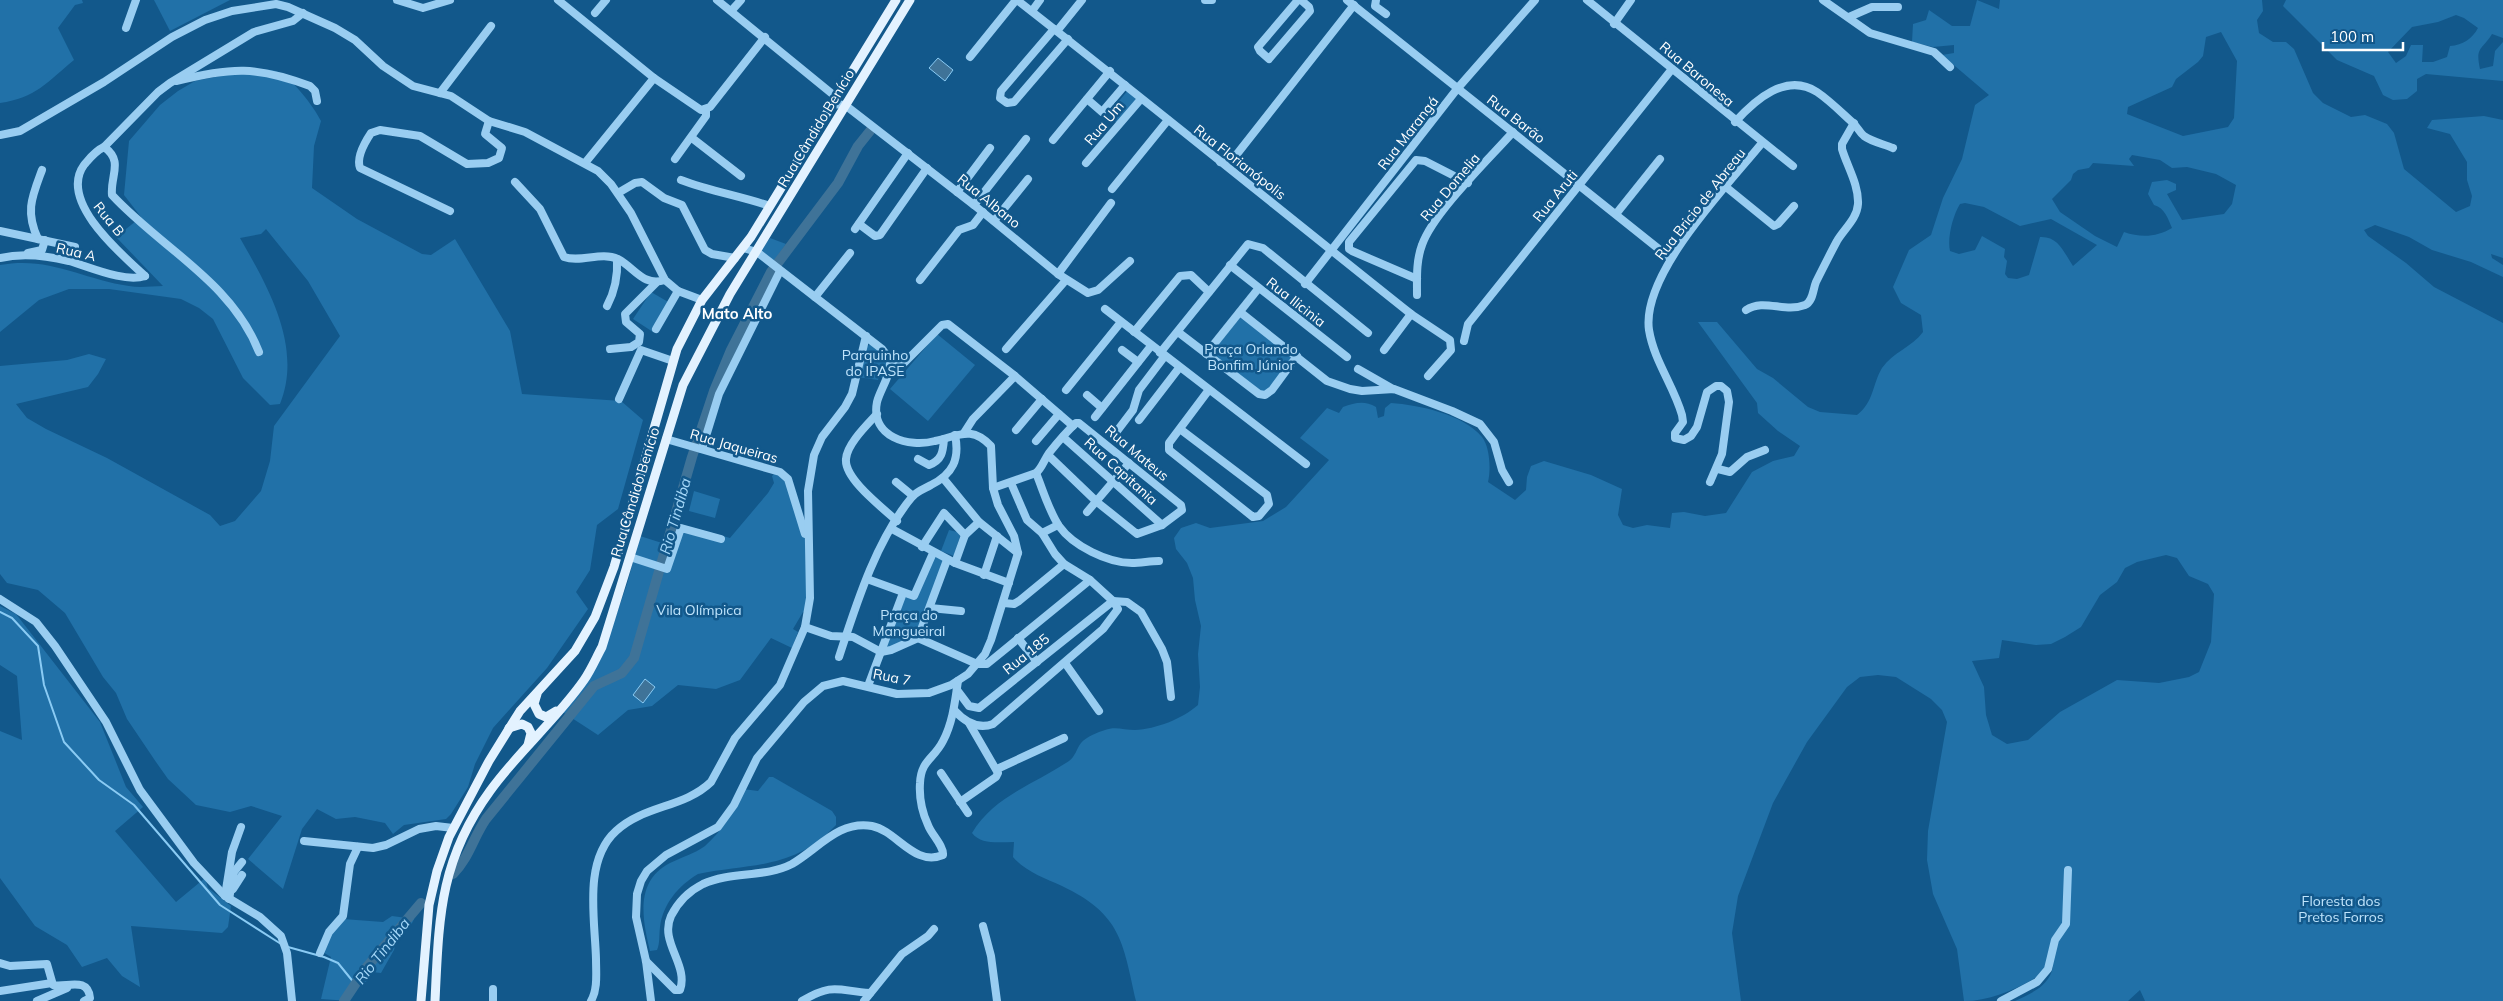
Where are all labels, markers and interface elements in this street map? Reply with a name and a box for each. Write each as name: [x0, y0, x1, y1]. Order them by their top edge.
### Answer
scale bar: [2323, 20, 2403, 52]
text: 100 m: [2330, 27, 2374, 46]
street label: Rua Baronesa: [1656, 38, 1738, 110]
street label: Rua Cândido Benício: [774, 66, 858, 190]
street label: Rua Barão: [1483, 91, 1549, 147]
street label: Rua Marangá: [1374, 93, 1442, 173]
street label: Rua Um: [1080, 97, 1128, 149]
street label: Rua Florianópolis: [1190, 120, 1290, 204]
street label: Rua Bricio de Abreau: [1651, 144, 1749, 264]
street label: Rua Domelia: [1416, 149, 1484, 225]
street label: Rua Aruti: [1529, 166, 1581, 226]
street label: Rua Albano: [954, 170, 1024, 232]
street label: Rua B: [90, 198, 128, 240]
street label: Rua A: [54, 239, 98, 265]
street label: Rua Ilicinia: [1263, 273, 1329, 331]
district label: Mato Alto: [702, 304, 772, 323]
park label: Praça Orlando Bonfim Júnior: [1204, 340, 1298, 374]
park label: Parquinho do IPASE: [842, 346, 908, 380]
street label: Rua Mateus: [1101, 421, 1173, 485]
street label: Rua Cândido Benício: [607, 425, 663, 559]
street label: Rua Jaqueiras: [688, 425, 780, 467]
street label: Rua Capitania: [1081, 433, 1161, 509]
water label: Rio Tindiba: [655, 476, 695, 556]
park label: Vila Olímpica: [656, 601, 742, 619]
park label: Praça do Mangueiral: [873, 606, 945, 640]
street label: Rua 185: [999, 630, 1053, 678]
street label: Rua 7: [872, 665, 912, 689]
park label: Floresta dos Pretos Forros: [2298, 892, 2384, 926]
water label: Rio Tindiba: [350, 914, 414, 988]

